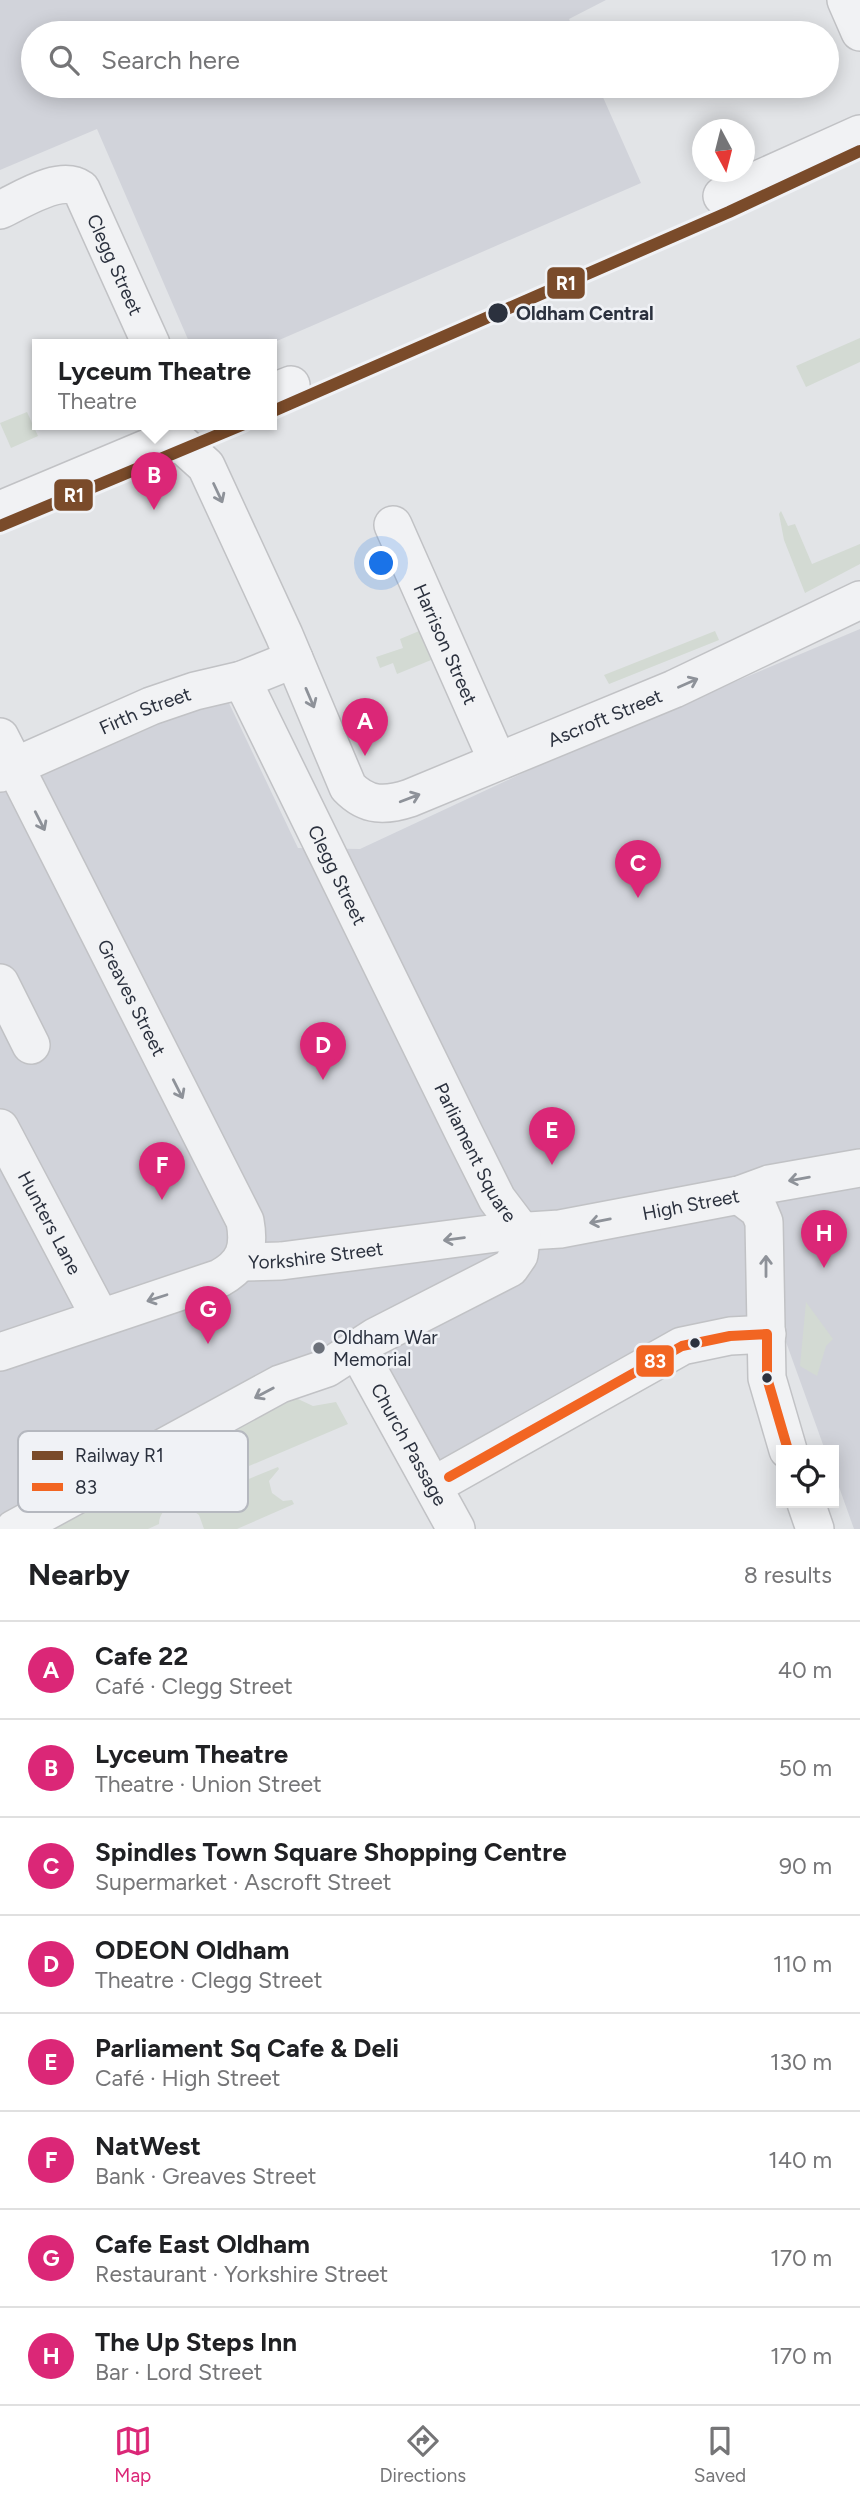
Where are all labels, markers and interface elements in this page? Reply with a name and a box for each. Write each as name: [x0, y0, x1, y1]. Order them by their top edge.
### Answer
search box: [21, 21, 839, 98]
icon: search: [45, 41, 83, 79]
text: Search here: [101, 44, 240, 76]
north arrow: [692, 119, 755, 182]
street label: Clegg Street: [82, 211, 147, 319]
line badge: R1: [546, 266, 586, 300]
text: R1: [556, 272, 576, 295]
marker: Oldham Central: [486, 301, 510, 325]
place label: Oldham Central: [516, 302, 654, 325]
popup: [32, 339, 277, 430]
text: Lyceum Theatre: [58, 355, 251, 387]
text: Theatre: [58, 387, 137, 415]
pin: B: [131, 452, 177, 510]
line badge: R1: [53, 478, 94, 512]
one-way arrow: [212, 482, 225, 503]
text: R1: [64, 484, 84, 507]
your location: [364, 546, 398, 580]
street label: Harrison Street: [408, 580, 482, 708]
one-way arrow: [677, 676, 698, 689]
street label: Firth Street: [96, 682, 194, 740]
street label: Ascroft Street: [544, 684, 666, 752]
one-way arrow: [305, 687, 318, 708]
pin: A: [342, 698, 388, 756]
one-way arrow: [398, 790, 420, 803]
one-way arrow: [34, 810, 48, 831]
street label: Clegg Street: [303, 821, 371, 929]
pin: C: [615, 840, 661, 898]
street label: Greaves Street: [92, 936, 171, 1060]
pin: D: [300, 1022, 346, 1080]
one-way arrow: [171, 1078, 185, 1098]
street label: Parliament Square: [429, 1079, 521, 1227]
pin: E: [529, 1107, 575, 1165]
pin: F: [139, 1142, 185, 1200]
street label: Hunters Lane: [13, 1167, 86, 1278]
one-way arrow: [788, 1173, 811, 1186]
street label: High Street: [640, 1184, 741, 1225]
pin: H: [801, 1210, 847, 1268]
one-way arrow: [589, 1215, 612, 1229]
one-way arrow: [443, 1232, 466, 1245]
street label: Yorkshire Street: [248, 1237, 385, 1274]
one-way arrow: [759, 1254, 773, 1277]
pin: G: [185, 1286, 231, 1344]
one-way arrow: [147, 1293, 169, 1306]
place label: Oldham War Memorial: [333, 1326, 438, 1371]
unlabelled marker: [688, 1336, 702, 1350]
marker: Oldham War Memorial: [311, 1340, 327, 1356]
line badge: 83: [635, 1344, 675, 1378]
text: 83: [644, 1350, 666, 1373]
unlabelled marker: [760, 1371, 774, 1385]
street label: Church Passage: [366, 1379, 452, 1510]
one-way arrow: [254, 1386, 275, 1400]
legend: [18, 1431, 248, 1512]
text: Railway R1: [75, 1444, 164, 1467]
map controls: [776, 1445, 839, 1508]
button: locate: [776, 1445, 839, 1508]
text: 83: [75, 1476, 97, 1499]
text: Nearby: [28, 1556, 130, 1593]
text: 8 results: [744, 1561, 832, 1589]
text: Cafe 22: [95, 1640, 188, 1672]
text: A: [43, 1656, 59, 1684]
text: 40 m: [778, 1656, 832, 1684]
text: Café · Clegg Street: [95, 1672, 293, 1700]
text: Lyceum Theatre: [95, 1738, 288, 1770]
text: B: [44, 1754, 58, 1782]
text: 50 m: [779, 1754, 832, 1782]
text: Theatre · Union Street: [95, 1770, 322, 1798]
text: Spindles Town Square Shopping Centre: [95, 1836, 567, 1868]
text: C: [43, 1852, 59, 1880]
text: 90 m: [779, 1852, 832, 1880]
text: Supermarket · Ascroft Street: [95, 1868, 391, 1896]
text: ODEON Oldham: [95, 1934, 289, 1966]
text: D: [43, 1950, 59, 1978]
text: 110 m: [773, 1950, 832, 1978]
text: Theatre · Clegg Street: [95, 1966, 322, 1994]
text: Parliament Sq Cafe & Deli: [95, 2032, 399, 2064]
text: E: [44, 2048, 58, 2076]
text: 130 m: [770, 2048, 832, 2076]
text: Café · High Street: [95, 2064, 281, 2092]
text: NatWest: [95, 2130, 201, 2162]
text: F: [45, 2146, 57, 2174]
text: 140 m: [768, 2146, 832, 2174]
text: Bank · Greaves Street: [95, 2162, 316, 2190]
text: Cafe East Oldham: [95, 2228, 310, 2260]
text: G: [42, 2244, 60, 2272]
text: 170 m: [770, 2244, 832, 2272]
text: Restaurant · Yorkshire Street: [95, 2260, 388, 2288]
text: The Up Steps Inn: [95, 2326, 297, 2358]
text: H: [42, 2342, 60, 2370]
text: 170 m: [770, 2342, 832, 2370]
text: Bar · Lord Street: [95, 2358, 262, 2386]
tab: Map: [114, 2422, 152, 2487]
tab: Directions: [379, 2422, 466, 2487]
tab: Saved: [694, 2422, 746, 2487]

